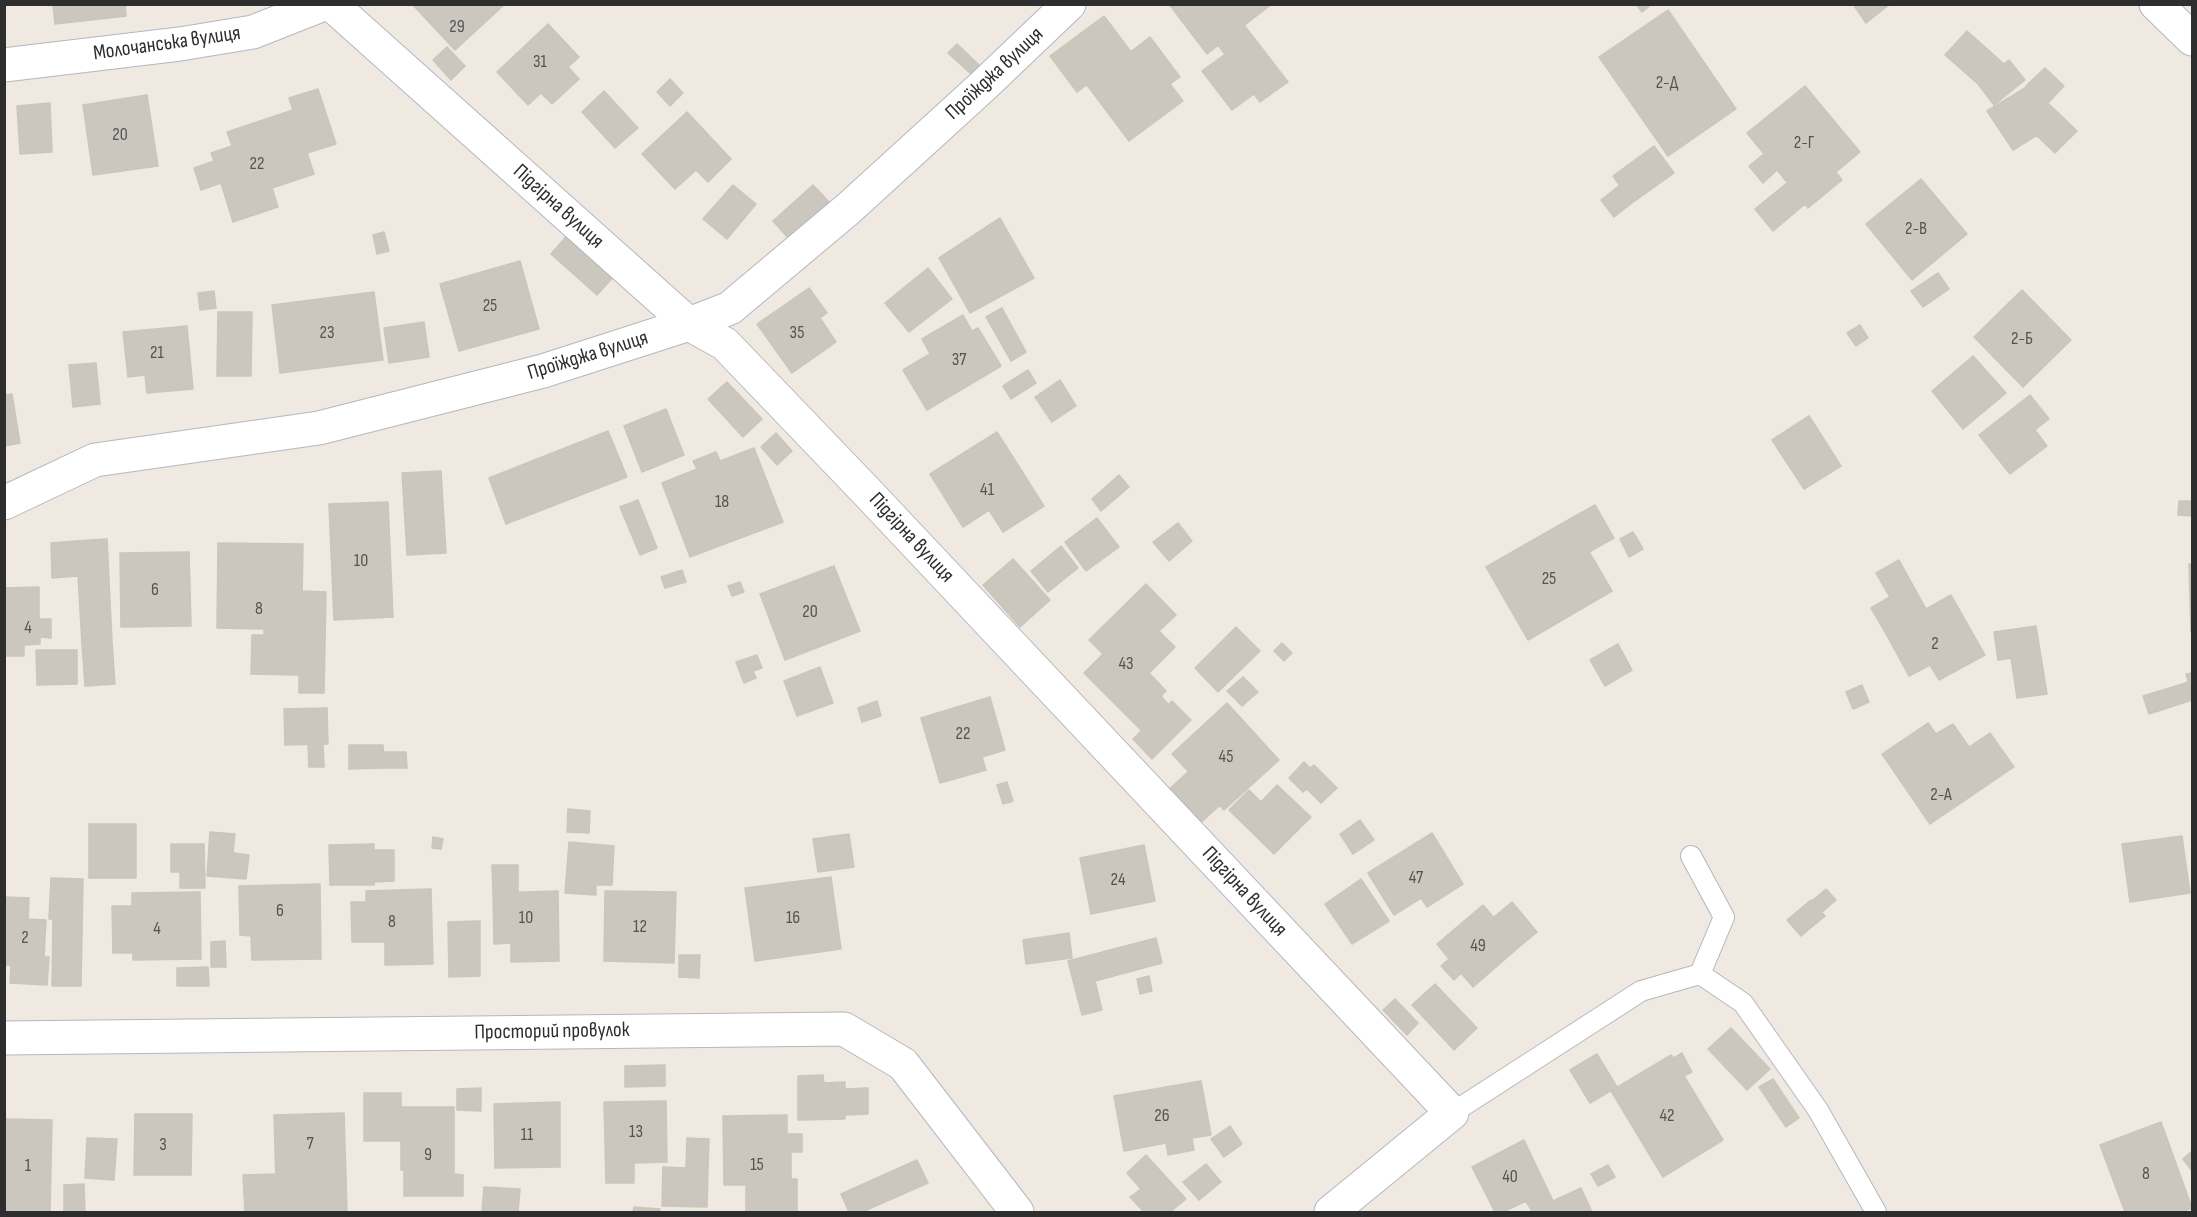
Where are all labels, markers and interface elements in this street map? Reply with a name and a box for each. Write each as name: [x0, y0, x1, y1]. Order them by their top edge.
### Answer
house number: 29: [449, 16, 465, 38]
street label: Молочанська вулиця: [92, 21, 242, 67]
street label: Проїжджа вулиця: [941, 22, 1049, 126]
house number: 31: [533, 51, 547, 73]
house number: 2-Д: [1656, 72, 1678, 94]
house number: 20: [112, 124, 128, 146]
house number: 2-Г: [1794, 132, 1814, 154]
house number: 22: [250, 153, 264, 175]
street label: Підгірна вулиця: [507, 160, 609, 254]
house number: 2-В: [1905, 218, 1927, 240]
house number: 25: [483, 295, 497, 317]
house number: 23: [320, 322, 334, 344]
house number: 35: [790, 322, 804, 344]
street label: Проїжджа вулиця: [525, 326, 651, 386]
house number: 2-Б: [2011, 328, 2033, 350]
house number: 21: [150, 342, 164, 364]
house number: 37: [952, 349, 966, 371]
house number: 41: [980, 479, 994, 501]
street label: Підгірна вулиця: [863, 488, 959, 588]
house number: 18: [715, 491, 729, 513]
house number: 10: [354, 550, 368, 572]
house number: 25: [1542, 568, 1556, 590]
house number: 6: [151, 579, 159, 601]
house number: 8: [255, 598, 263, 620]
house number: 20: [802, 601, 818, 623]
house number: 4: [24, 617, 32, 639]
house number: 2: [1931, 633, 1939, 655]
house number: 43: [1118, 653, 1134, 675]
house number: 22: [956, 723, 970, 745]
house number: 45: [1219, 746, 1233, 768]
house number: 2-А: [1930, 784, 1952, 806]
street label: Підгірна вулиця: [1196, 842, 1292, 942]
house number: 47: [1409, 867, 1423, 889]
house number: 24: [1111, 869, 1125, 891]
house number: 6: [276, 900, 284, 922]
house number: 10: [519, 907, 533, 929]
house number: 16: [786, 907, 800, 929]
house number: 8: [388, 911, 396, 933]
house number: 12: [633, 916, 647, 938]
house number: 4: [153, 918, 161, 940]
house number: 2: [21, 927, 29, 949]
house number: 49: [1470, 935, 1486, 957]
street label: Просторий провулок: [474, 1018, 630, 1046]
house number: 26: [1154, 1105, 1170, 1127]
house number: 42: [1659, 1105, 1675, 1127]
house number: 13: [629, 1121, 643, 1143]
house number: 11: [521, 1124, 533, 1146]
house number: 7: [306, 1133, 314, 1155]
house number: 3: [159, 1134, 167, 1156]
house number: 9: [424, 1144, 432, 1166]
house number: 15: [750, 1154, 764, 1176]
house number: 1: [25, 1155, 31, 1177]
house number: 8: [2142, 1163, 2150, 1185]
house number: 40: [1502, 1166, 1518, 1188]

